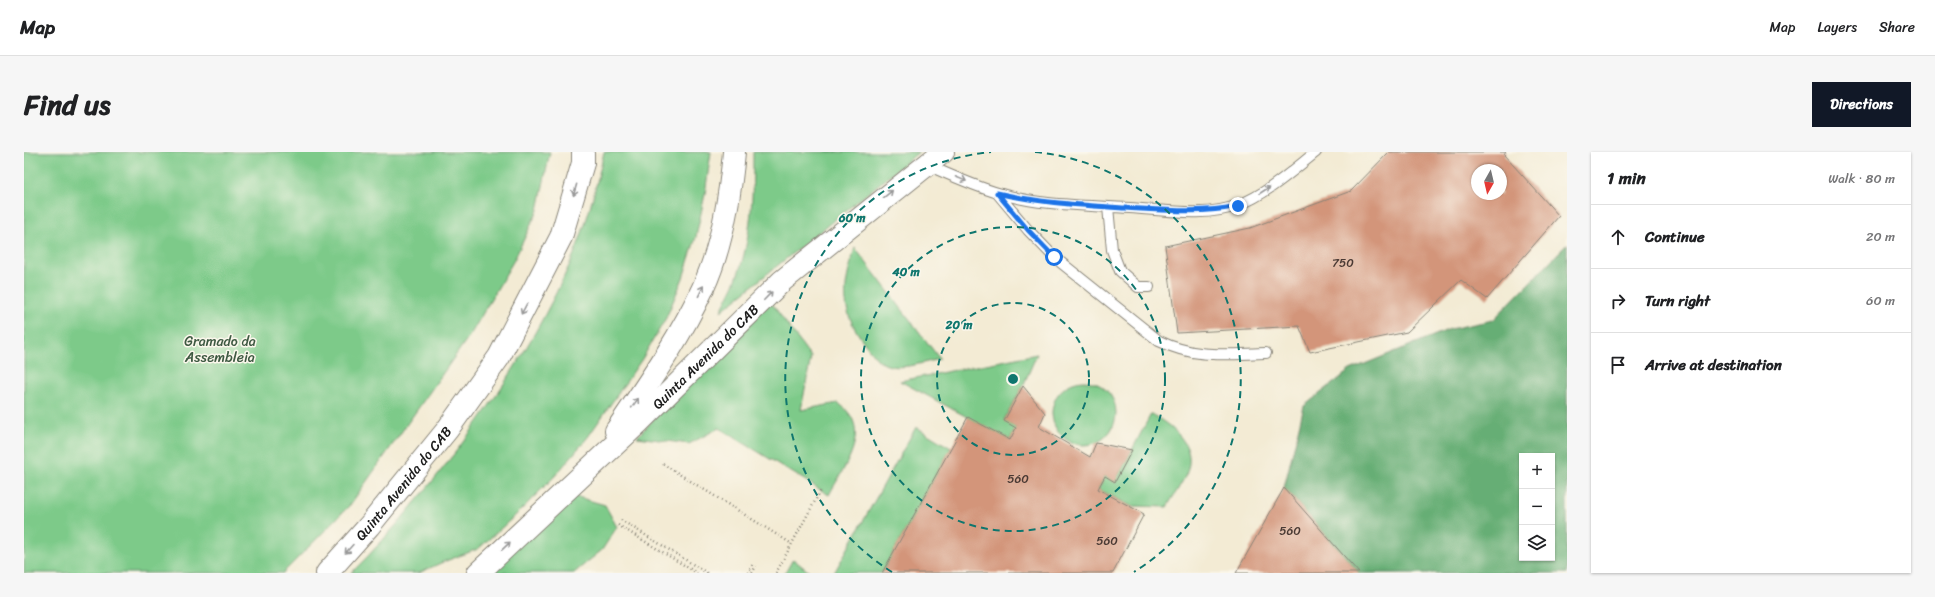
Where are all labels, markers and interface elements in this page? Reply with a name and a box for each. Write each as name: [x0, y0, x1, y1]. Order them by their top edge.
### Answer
text: Map: [20, 11, 55, 44]
text: Map: [1770, 15, 1795, 40]
text: Layers: [1817, 15, 1857, 40]
text: Share: [1879, 15, 1915, 40]
text: Find us: [24, 80, 111, 129]
button: Directions: [1812, 82, 1911, 127]
text: 1 min: [1607, 163, 1646, 193]
north arrow: [1471, 164, 1507, 200]
text: Walk · 80 m: [1828, 167, 1895, 190]
one-way arrow: [955, 176, 967, 183]
one-way arrow: [571, 183, 578, 196]
one-way arrow: [1259, 186, 1270, 194]
one-way arrow: [883, 190, 894, 198]
route end: [1229, 197, 1247, 215]
text: 60 m: [838, 207, 866, 229]
text: Continue: [1645, 224, 1705, 250]
text: 20 m: [1866, 225, 1895, 248]
icon: ahead: [1607, 226, 1629, 248]
route start: [1045, 248, 1063, 266]
house number: 750: [1332, 252, 1354, 274]
text: 40 m: [891, 261, 920, 283]
one-way arrow: [698, 285, 705, 297]
text: Turn right: [1645, 288, 1710, 314]
text: 60 m: [1866, 289, 1895, 312]
icon: right: [1607, 290, 1629, 312]
one-way arrow: [763, 291, 773, 301]
street label: Quinta Avenida do CAB: [646, 298, 765, 416]
one-way arrow: [520, 303, 527, 315]
text: 20 m: [945, 314, 973, 336]
park label: Gramado da Assembleia: [184, 329, 256, 370]
text: Arrive at destination: [1645, 352, 1782, 378]
icon: arrive: [1607, 354, 1629, 376]
centre of rings: [1006, 372, 1020, 386]
one-way arrow: [631, 398, 639, 409]
street label: Quinta Avenida do CAB: [349, 421, 459, 547]
map controls: [1519, 453, 1555, 561]
button: +: [1519, 453, 1555, 489]
house number: 560: [1007, 468, 1029, 490]
button: −: [1519, 489, 1555, 525]
house number: 560: [1279, 520, 1301, 542]
button: layers: [1519, 525, 1555, 561]
house number: 560: [1096, 530, 1118, 552]
one-way arrow: [501, 542, 511, 551]
one-way arrow: [344, 544, 354, 554]

